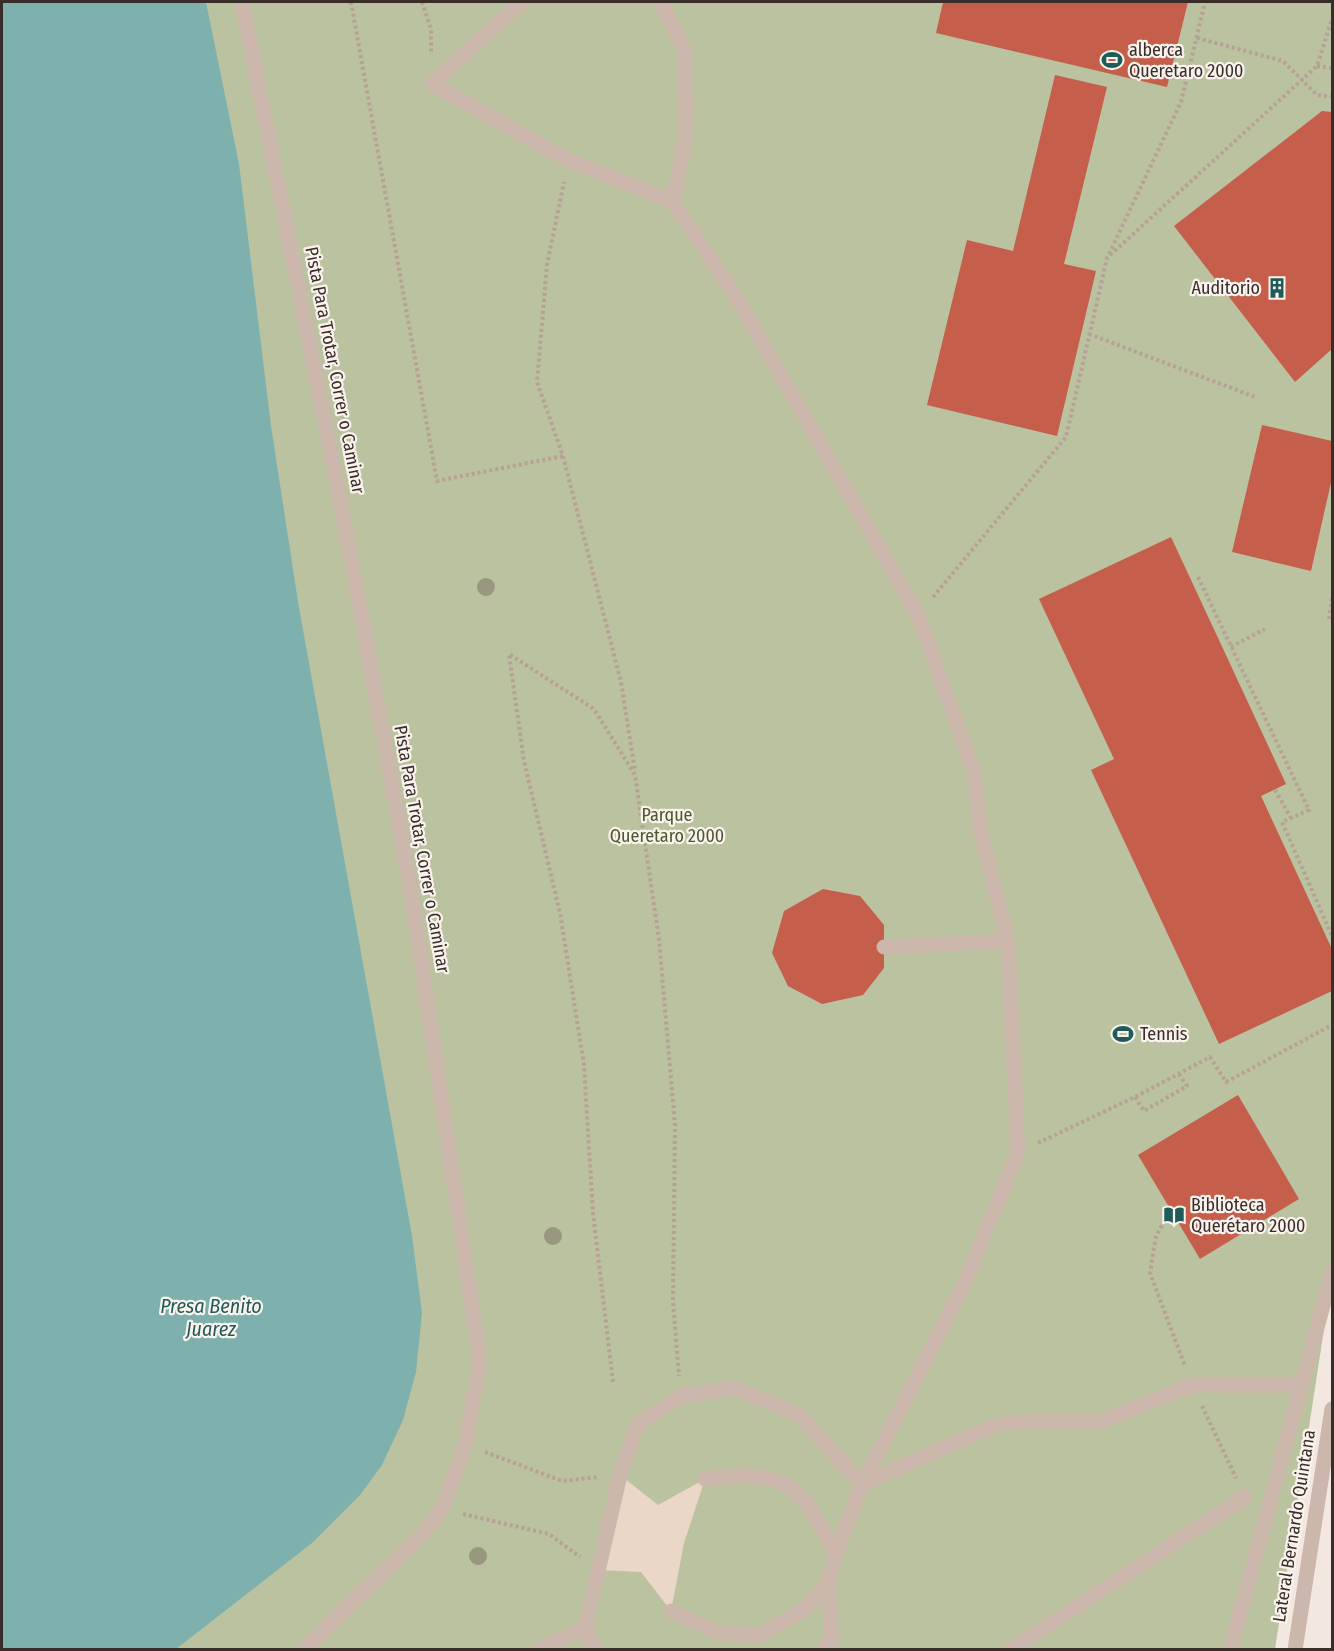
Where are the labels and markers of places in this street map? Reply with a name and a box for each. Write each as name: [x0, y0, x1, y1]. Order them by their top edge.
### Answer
place label: alberca Queretaro 2000: [1129, 39, 1243, 82]
sports icon: alberca Queretaro 2000: [1100, 48, 1124, 72]
building icon: Auditorio: [1265, 276, 1289, 300]
place label: Auditorio: [1192, 277, 1260, 299]
sports icon: Tennis: [1111, 1022, 1135, 1046]
place label: Tennis: [1140, 1023, 1188, 1045]
place label: Biblioteca Querétaro 2000: [1191, 1194, 1305, 1237]
library icon: Biblioteca Querétaro 2000: [1162, 1203, 1186, 1227]

